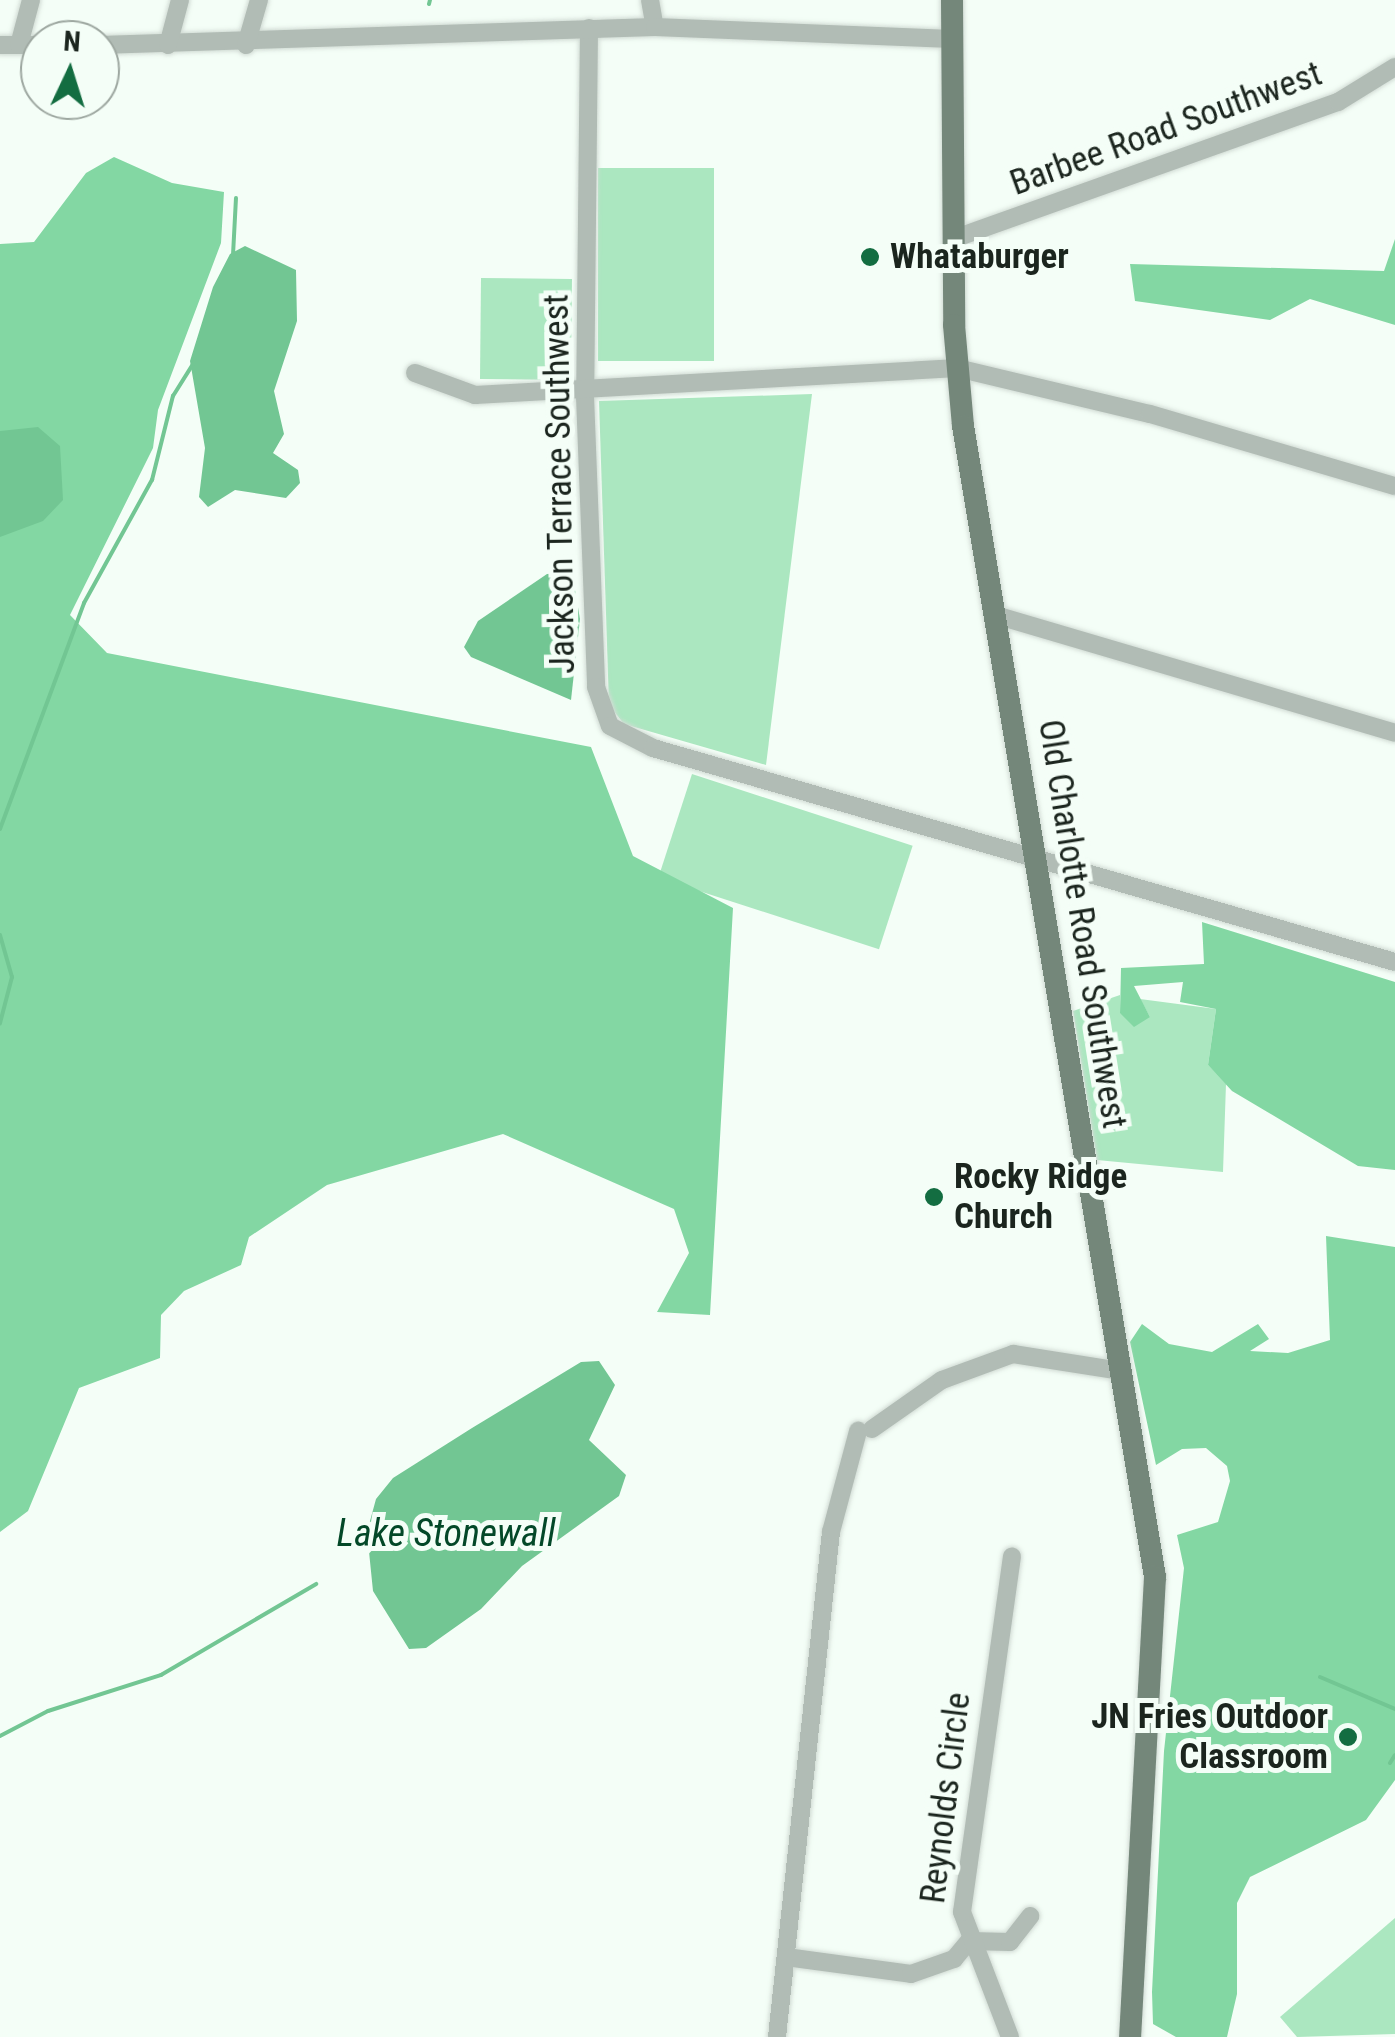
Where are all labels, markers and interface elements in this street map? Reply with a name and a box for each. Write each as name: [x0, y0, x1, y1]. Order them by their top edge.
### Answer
north arrow: [20, 20, 120, 120]
text: N: [62, 25, 82, 59]
street label: Barbee Road Southwest: [1005, 53, 1327, 205]
place label: Whataburger: [890, 236, 1069, 278]
marker: Whataburger: [859, 246, 881, 268]
street label: Jackson Terrace Southwest: [536, 293, 584, 675]
street label: Old Charlotte Road Southwest: [1029, 717, 1135, 1131]
place label: Rocky Ridge Church: [954, 1156, 1127, 1238]
marker: Rocky Ridge Church: [923, 1186, 945, 1208]
water label: Lake Stonewall: [336, 1511, 556, 1557]
street label: Reynolds Circle: [912, 1690, 980, 1906]
place label: JN Fries Outdoor Classroom: [1091, 1696, 1328, 1778]
marker: JN Fries Outdoor Classroom: [1337, 1726, 1359, 1748]

